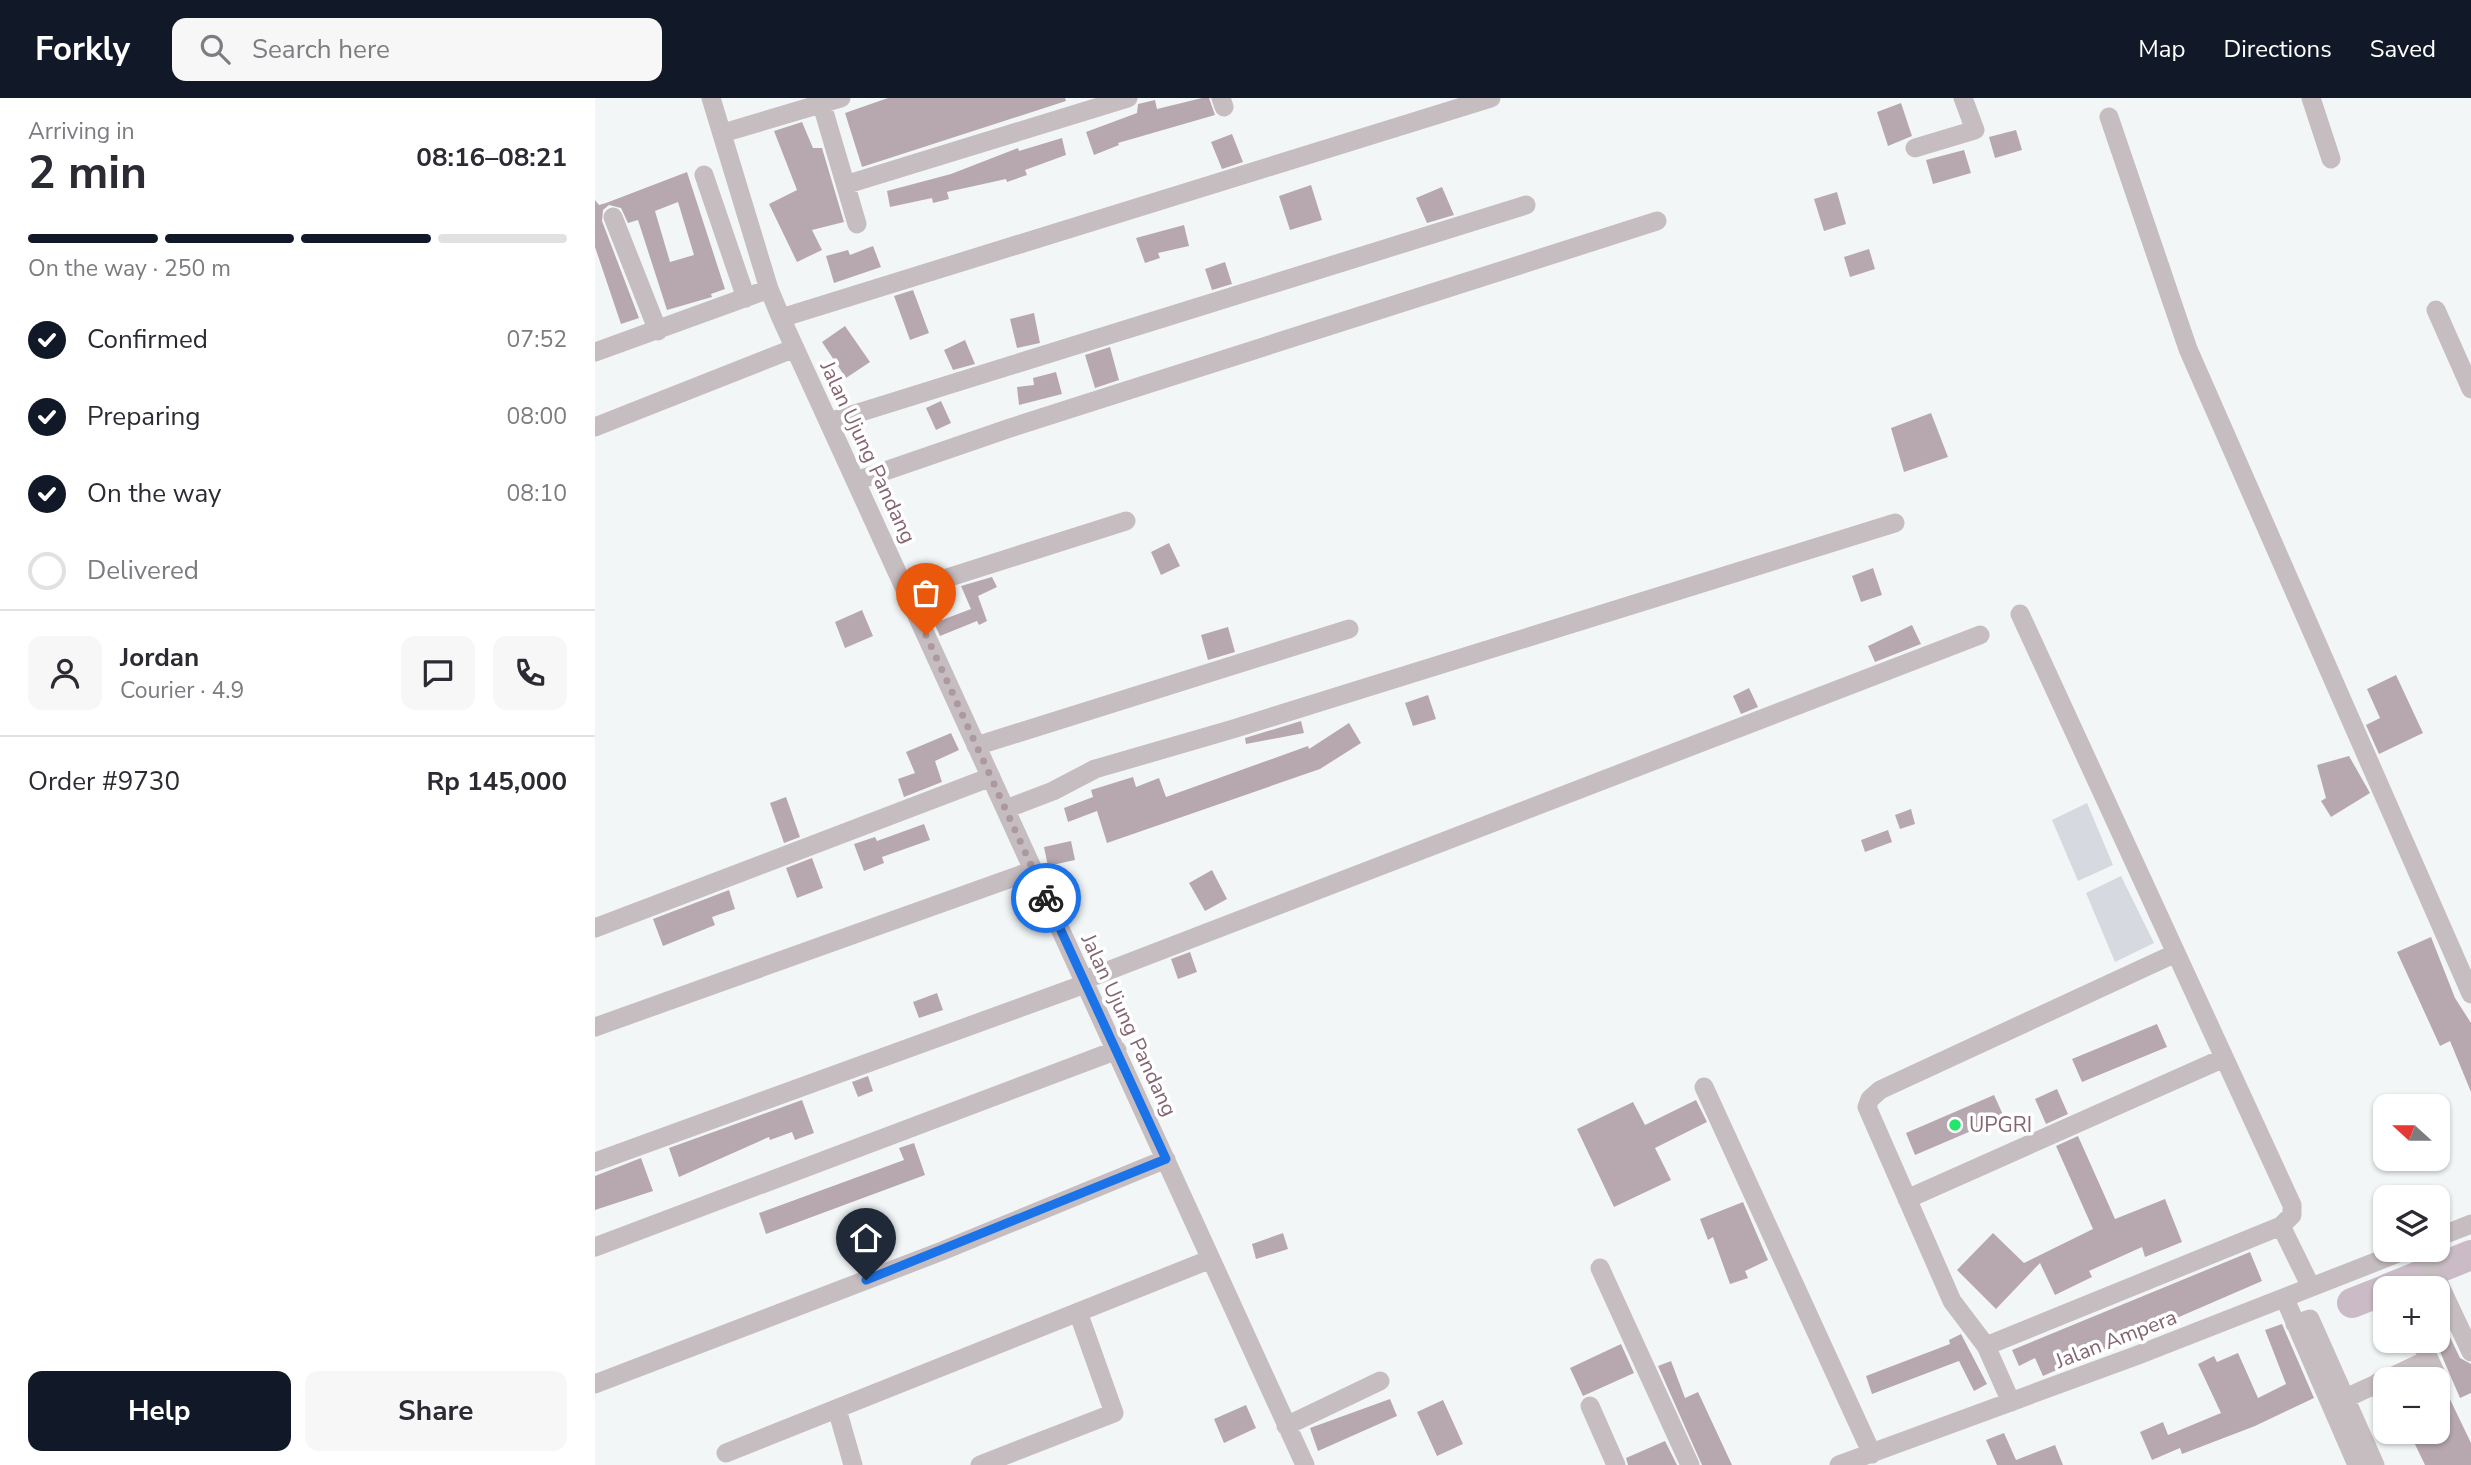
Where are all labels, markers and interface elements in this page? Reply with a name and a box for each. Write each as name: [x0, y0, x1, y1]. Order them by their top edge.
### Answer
search box: [172, 18, 662, 81]
text: Forkly: [35, 27, 130, 72]
icon: search: [196, 30, 234, 68]
text: Search here: [252, 32, 390, 67]
text: Map: [2138, 33, 2185, 65]
text: Directions: [2223, 33, 2332, 65]
text: Saved: [2370, 33, 2436, 65]
text: Arriving in: [28, 116, 135, 147]
text: 08:16–08:21: [416, 140, 567, 175]
text: 2 min: [28, 141, 147, 204]
text: On the way · 250 m: [28, 253, 231, 284]
icon: check: [28, 321, 66, 359]
text: Confirmed: [87, 322, 208, 357]
text: 07:52: [507, 324, 567, 355]
street label: Jalan Ujung Pandang: [813, 356, 922, 548]
icon: check: [28, 398, 66, 436]
text: Preparing: [87, 399, 200, 434]
text: 08:00: [507, 401, 567, 432]
icon: check: [28, 475, 66, 513]
text: On the way: [87, 476, 221, 511]
text: 08:10: [507, 478, 567, 509]
text: Delivered: [87, 553, 199, 588]
pin: [896, 563, 956, 635]
icon: bag: [907, 574, 945, 612]
button: person: [28, 636, 102, 710]
button: chat: [401, 636, 475, 710]
button: phone: [493, 636, 567, 710]
text: Jordan: [120, 640, 199, 675]
text: Courier · 4.9: [120, 675, 244, 706]
text: Order #9730: [28, 764, 180, 799]
text: Rp 145,000: [426, 764, 567, 799]
courier: [1011, 863, 1081, 933]
icon: bike: [1027, 879, 1065, 917]
street label: Jalan Ujung Pandang: [1074, 929, 1183, 1121]
north arrow: [2373, 1094, 2450, 1171]
map controls: [2373, 1094, 2450, 1444]
place label: UPGRI: [1969, 1111, 2032, 1139]
marker: UPGRI: [1947, 1117, 1963, 1133]
button: layers: [2373, 1185, 2450, 1262]
pin: [836, 1208, 896, 1280]
icon: home: [847, 1219, 885, 1257]
button: +: [2373, 1276, 2450, 1353]
street label: Jalan Ampera: [2050, 1303, 2181, 1375]
button: −: [2373, 1367, 2450, 1444]
button: Help: [28, 1371, 291, 1451]
button: Share: [305, 1371, 567, 1451]

